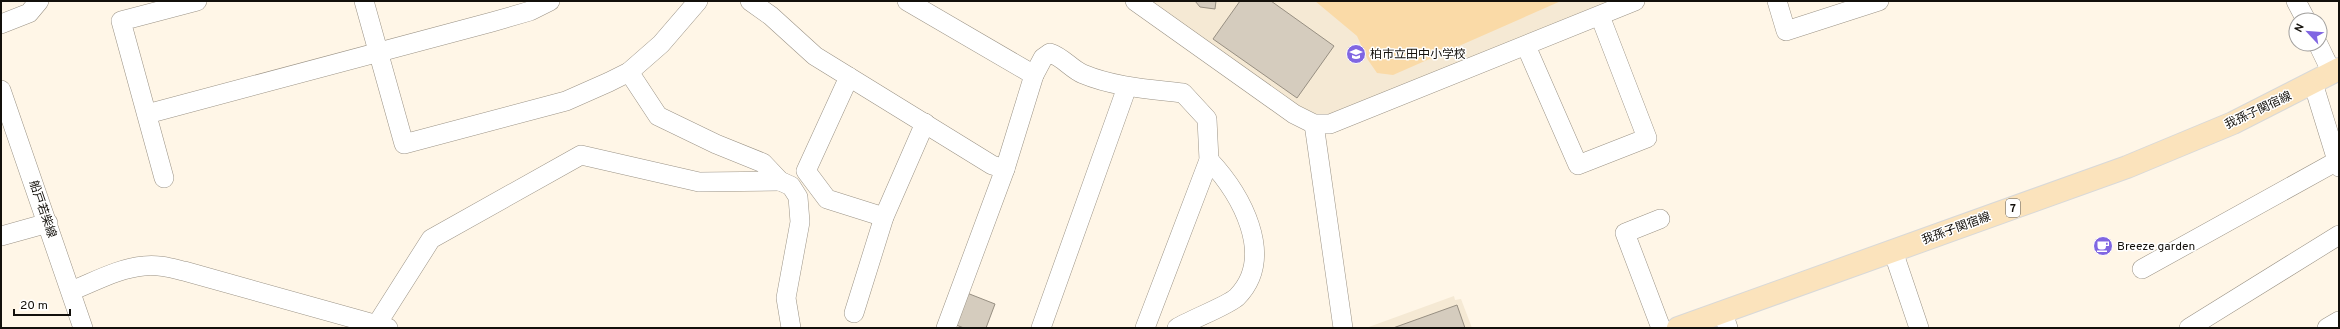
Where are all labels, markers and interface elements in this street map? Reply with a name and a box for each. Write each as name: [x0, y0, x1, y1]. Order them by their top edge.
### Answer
north arrow: [2288, 12, 2328, 52]
text: N: [2292, 21, 2308, 35]
school or university icon: 柏市立田中小学校: [1345, 43, 1367, 65]
place label: 柏市立田中小学校: [1370, 47, 1466, 63]
street label: 我孫子関宿線: [2222, 88, 2294, 133]
street label: 船戸若柴線: [25, 178, 59, 240]
road number: 7: [2006, 199, 2020, 217]
street label: 我孫子関宿線: [1920, 209, 1993, 249]
cafe icon: Breeze garden: [2092, 235, 2114, 257]
place label: Breeze garden: [2117, 239, 2195, 255]
scale bar: [14, 291, 70, 317]
text: 20 m: [20, 298, 48, 314]

